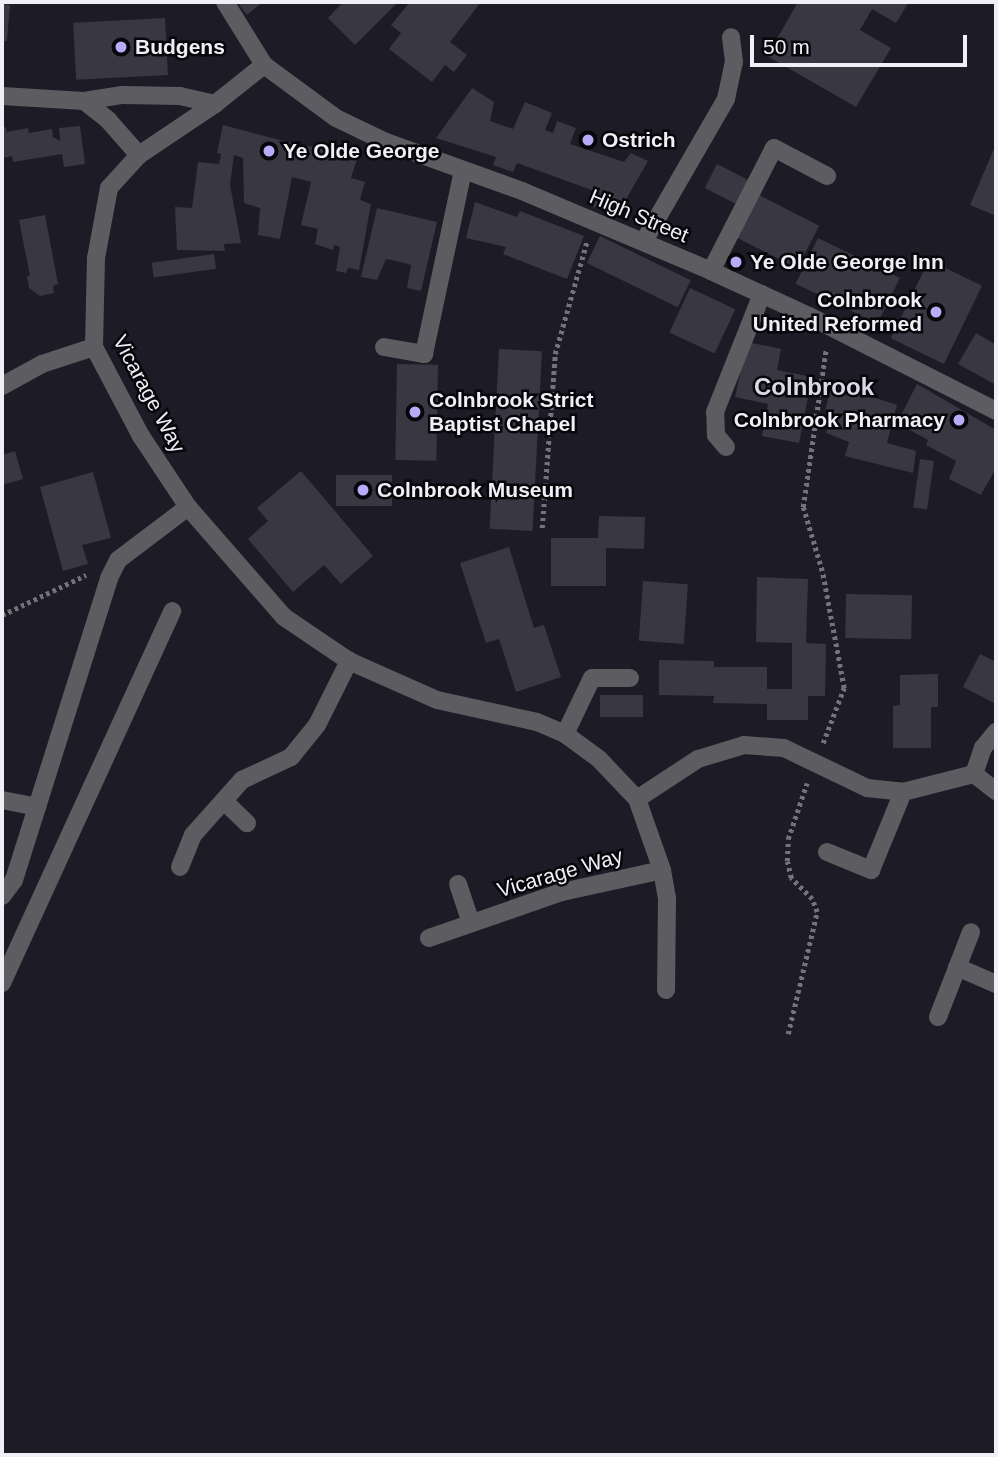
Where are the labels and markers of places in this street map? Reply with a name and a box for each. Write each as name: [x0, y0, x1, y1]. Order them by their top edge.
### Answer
place label: Budgens: [135, 34, 225, 60]
marker: Budgens: [113, 39, 129, 55]
place label: Ostrich: [602, 127, 676, 153]
marker: Ostrich: [580, 132, 596, 148]
place label: Ye Olde George: [283, 138, 439, 164]
marker: Ye Olde George: [261, 143, 277, 159]
place label: Ye Olde George Inn: [750, 249, 944, 275]
marker: Ye Olde George Inn: [728, 254, 744, 270]
place label: Colnbrook United Reformed: [753, 287, 922, 337]
marker: Colnbrook United Reformed: [928, 304, 944, 320]
place label: Colnbrook Strict Baptist Chapel: [429, 387, 594, 437]
marker: Colnbrook Strict Baptist Chapel: [407, 404, 423, 420]
place label: Colnbrook Pharmacy: [734, 407, 945, 433]
marker: Colnbrook Pharmacy: [951, 412, 967, 428]
place label: Colnbrook Museum: [377, 477, 573, 503]
marker: Colnbrook Museum: [355, 482, 371, 498]

